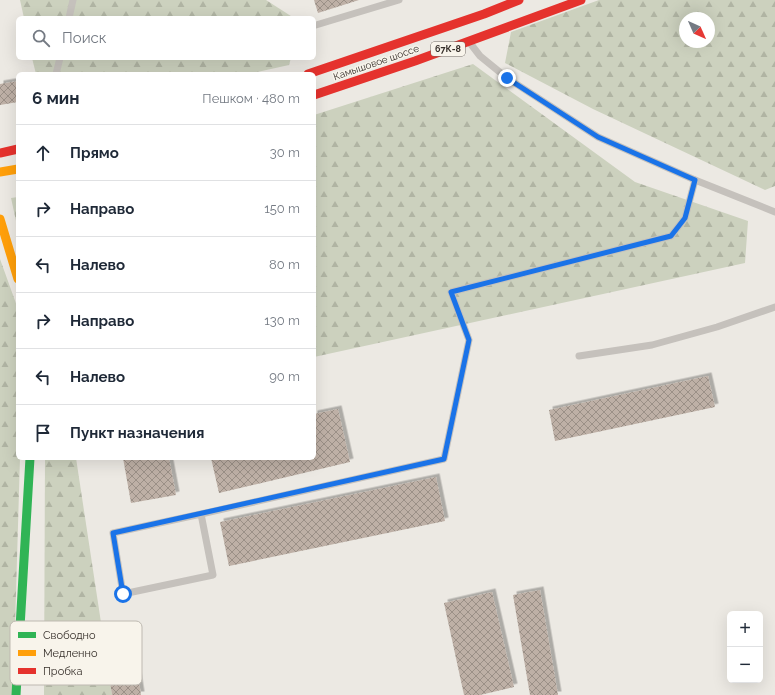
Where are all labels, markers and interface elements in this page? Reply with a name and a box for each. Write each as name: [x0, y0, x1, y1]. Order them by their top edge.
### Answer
north arrow: [679, 12, 715, 48]
search box: [16, 16, 316, 60]
icon: search: [30, 27, 52, 49]
text: Поиск: [62, 29, 107, 47]
road number: 67К-8: [431, 42, 465, 56]
street label: Камышовое шоссе: [332, 43, 421, 82]
route end: [498, 69, 516, 87]
text: 6 мин: [32, 88, 79, 108]
text: Пешком · 480 m: [202, 91, 300, 106]
icon: ahead: [32, 142, 54, 164]
text: Прямо: [70, 144, 119, 162]
text: 30 m: [270, 145, 300, 160]
icon: right: [32, 198, 54, 220]
text: Направо: [70, 200, 134, 218]
text: 150 m: [264, 201, 300, 216]
icon: left: [32, 254, 54, 276]
text: Налево: [70, 256, 125, 274]
text: 80 m: [269, 257, 300, 272]
icon: right: [32, 310, 54, 332]
text: Направо: [70, 312, 134, 330]
text: 130 m: [264, 313, 300, 328]
icon: left: [32, 366, 54, 388]
text: Налево: [70, 368, 125, 386]
text: 90 m: [269, 369, 300, 384]
icon: arrive: [32, 422, 54, 444]
text: Пункт назначения: [70, 424, 204, 442]
route start: [114, 585, 132, 603]
map controls: [727, 611, 763, 683]
button: +: [727, 611, 763, 647]
legend: [10, 621, 142, 685]
text: Свободно: [43, 629, 96, 642]
text: Медленно: [43, 647, 98, 660]
button: −: [727, 647, 763, 683]
text: Пробка: [43, 665, 83, 678]

